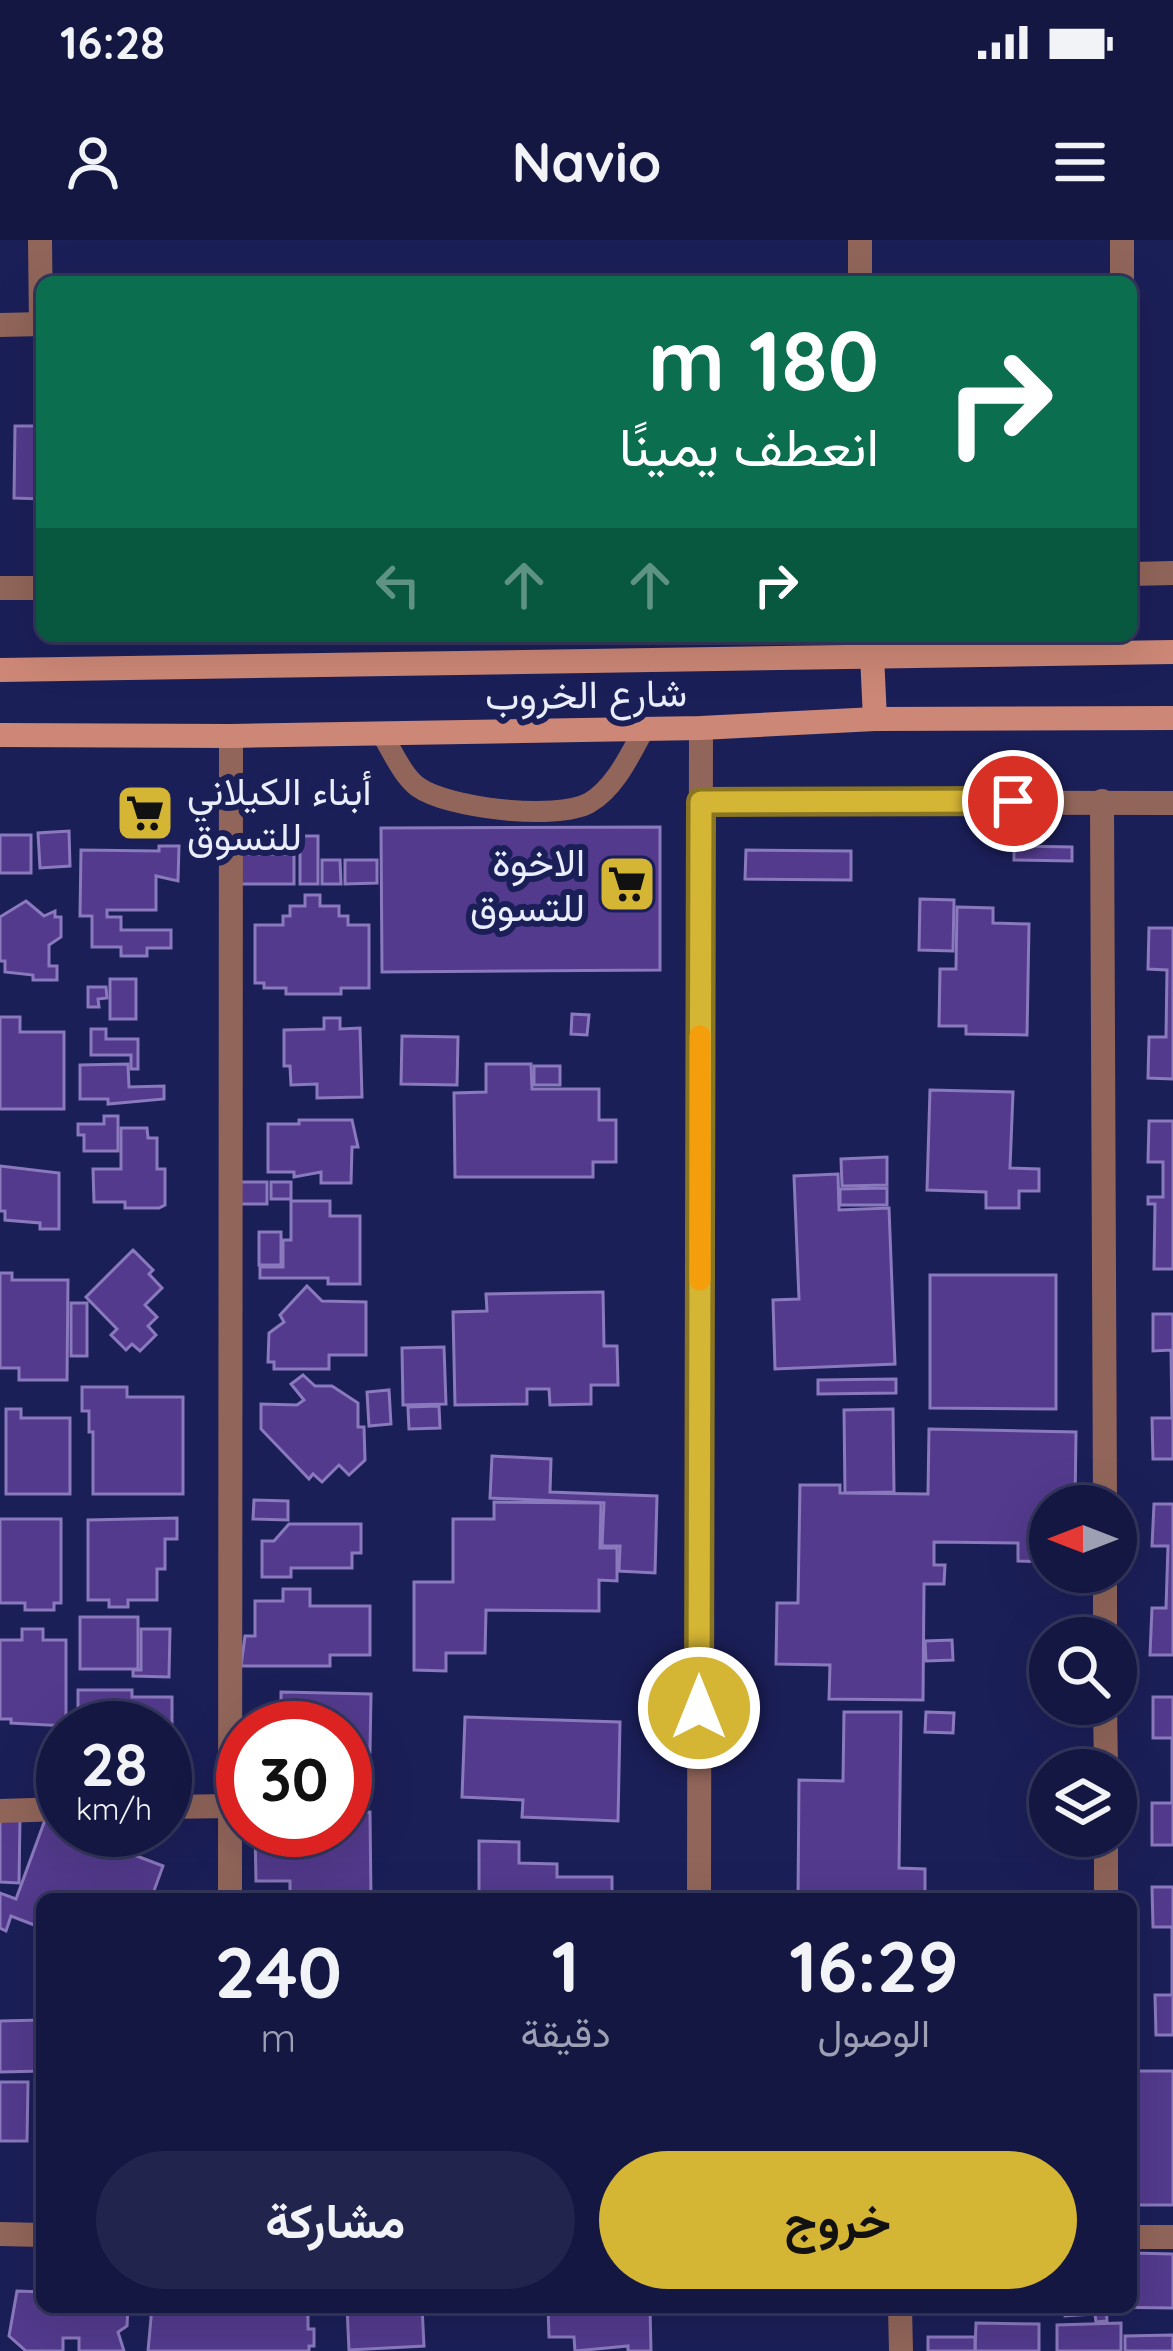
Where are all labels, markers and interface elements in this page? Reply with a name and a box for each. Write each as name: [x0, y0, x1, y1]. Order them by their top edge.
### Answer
text: 16:28: [60, 14, 165, 70]
text: Navio: [512, 128, 661, 196]
icon: person: [60, 129, 126, 195]
icon: menu: [1047, 129, 1113, 195]
text: 180 m: [648, 307, 879, 412]
icon: right: [921, 324, 1077, 480]
text: انعطف يمينًا: [619, 412, 879, 480]
icon: left: [365, 552, 431, 618]
icon: ahead: [491, 552, 557, 618]
icon: ahead: [617, 552, 683, 618]
icon: right: [743, 552, 809, 618]
street label: شارع الخروب: [485, 667, 687, 723]
pin: [962, 750, 1064, 852]
place label: أبناء الكيلاني للتسوق: [187, 766, 372, 861]
icon: arrive: [980, 768, 1046, 834]
supermarket icon: أبناء الكيلاني للتسوق: [114, 782, 176, 844]
place label: الاخوة للتسوق: [470, 837, 585, 932]
supermarket icon: الاخوة للتسوق: [596, 853, 658, 915]
north arrow: [1029, 1485, 1137, 1593]
map controls: [1029, 1485, 1137, 1857]
button: search: [1029, 1617, 1137, 1725]
position arrow: [636, 1645, 762, 1771]
speed limit sign: 30: [216, 1701, 372, 1857]
text: 28: [80, 1726, 148, 1801]
button: layers: [1029, 1749, 1137, 1857]
text: km/h: [76, 1790, 152, 1828]
text: 1: [552, 1920, 580, 2010]
text: 16:29: [789, 1920, 959, 2010]
text: 240: [215, 1926, 342, 2016]
text: دقيقة: [520, 2008, 611, 2057]
text: الوصول: [818, 2008, 930, 2057]
text: m: [260, 2013, 296, 2062]
button: مشاركة: [96, 2151, 575, 2289]
button: خروج: [599, 2151, 1077, 2289]

